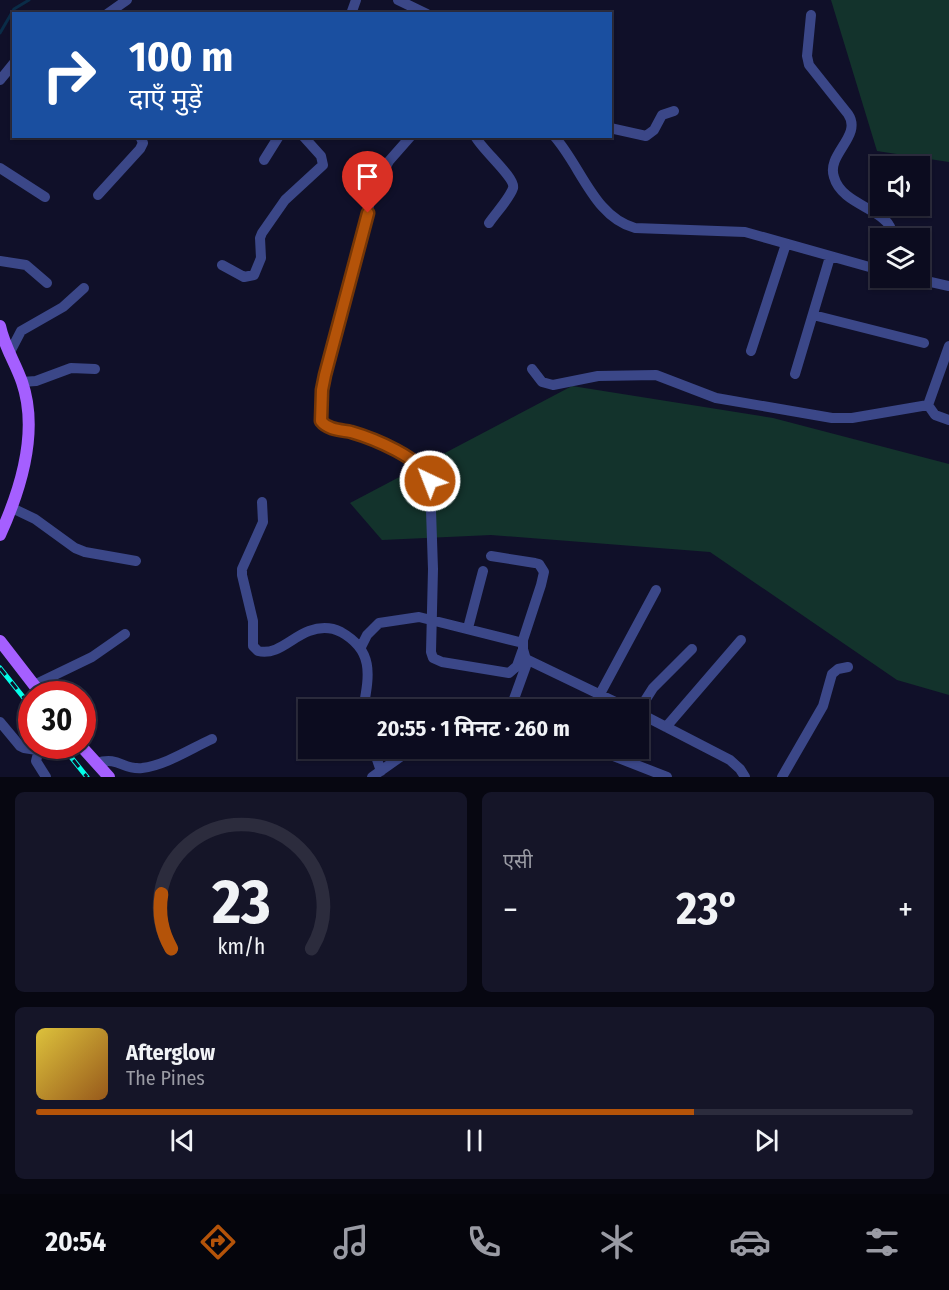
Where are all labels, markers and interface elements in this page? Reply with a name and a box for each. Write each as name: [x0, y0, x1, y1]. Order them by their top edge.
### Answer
text: 100 m: [129, 32, 233, 82]
icon: right: [30, 36, 108, 114]
text: दाएँ मुड़ें: [129, 83, 202, 115]
pin: [342, 151, 393, 213]
map controls: [870, 156, 930, 288]
button: sound: [870, 156, 930, 216]
icon: arrive: [351, 160, 384, 193]
button: layers: [870, 228, 930, 288]
position arrow: [398, 449, 462, 513]
speed limit sign: 30: [18, 681, 96, 759]
text: 20:55 · 1 मिनट · 260 m: [377, 715, 570, 742]
text: एसी: [503, 849, 533, 873]
text: 23: [211, 865, 270, 940]
text: 23°: [676, 882, 740, 936]
text: −: [503, 890, 518, 930]
text: +: [898, 890, 913, 930]
text: km/h: [217, 934, 265, 960]
text: Afterglow: [126, 1039, 215, 1066]
text: The Pines: [126, 1066, 205, 1090]
icon: previous: [166, 1124, 199, 1157]
icon: pause: [458, 1124, 491, 1157]
icon: next: [750, 1124, 783, 1157]
icon: directions: [197, 1221, 239, 1263]
icon: music: [330, 1221, 372, 1263]
icon: phone: [463, 1221, 505, 1263]
icon: climate: [596, 1221, 638, 1263]
icon: car: [729, 1221, 771, 1263]
icon: filters: [861, 1221, 903, 1263]
text: 20:54: [45, 1226, 106, 1258]

